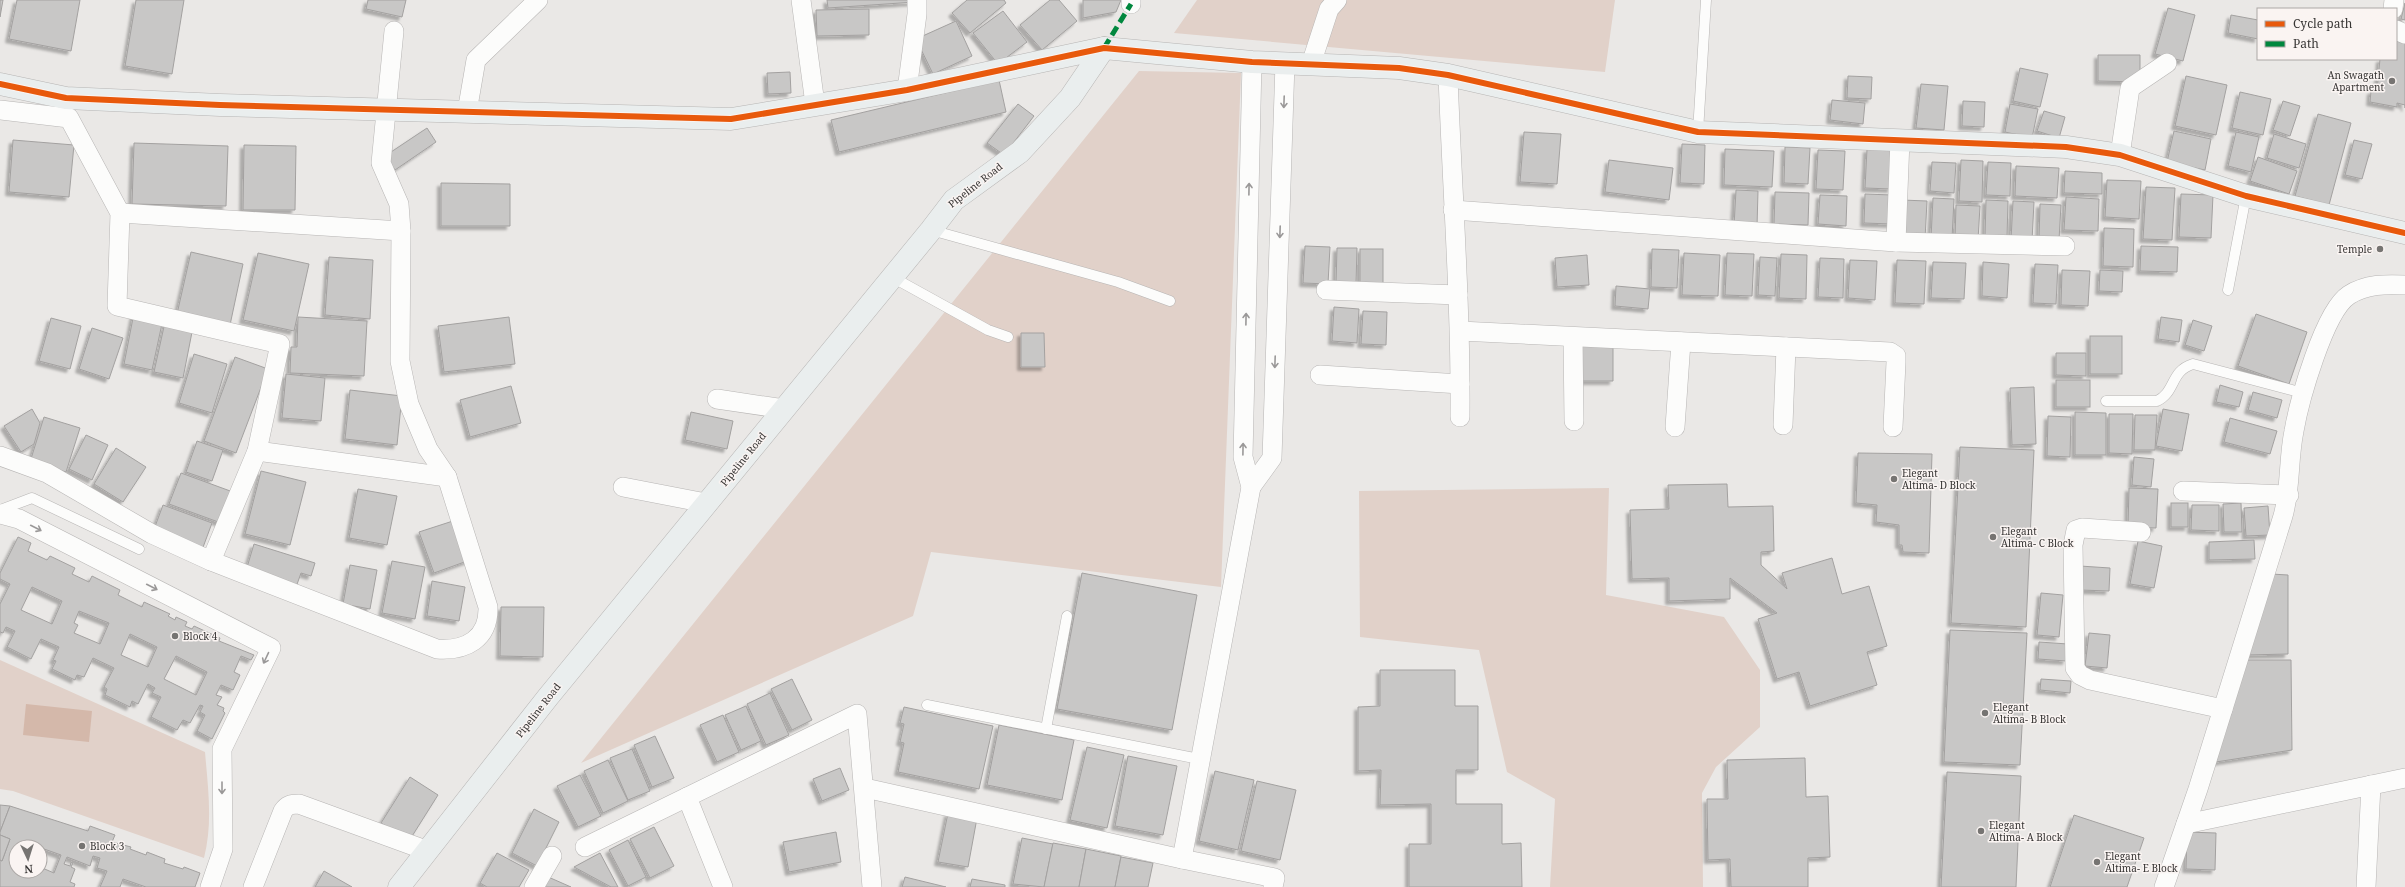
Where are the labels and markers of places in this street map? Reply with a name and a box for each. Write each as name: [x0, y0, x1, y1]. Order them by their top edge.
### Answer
place label: An Swagath Apartment: [2327, 68, 2385, 94]
marker: An Swagath Apartment: [2387, 76, 2397, 86]
place label: Temple: [2337, 242, 2372, 256]
marker: Temple: [2375, 244, 2385, 254]
place label: Elegant Altima- D Block: [1902, 466, 1976, 492]
marker: Elegant Altima- D Block: [1889, 474, 1899, 484]
place label: Elegant Altima- C Block: [2001, 524, 2074, 550]
marker: Elegant Altima- C Block: [1988, 532, 1998, 542]
place label: Block 4: [183, 629, 218, 643]
marker: Block 4: [170, 631, 180, 641]
place label: Elegant Altima- B Block: [1993, 700, 2066, 726]
marker: Elegant Altima- B Block: [1980, 708, 1990, 718]
place label: Elegant Altima- A Block: [1989, 818, 2063, 844]
marker: Elegant Altima- A Block: [1976, 826, 1986, 836]
place label: Block 3: [90, 839, 125, 853]
marker: Block 3: [77, 841, 87, 851]
place label: Elegant Altima- E Block: [2105, 849, 2178, 875]
marker: Elegant Altima- E Block: [2092, 857, 2102, 867]

